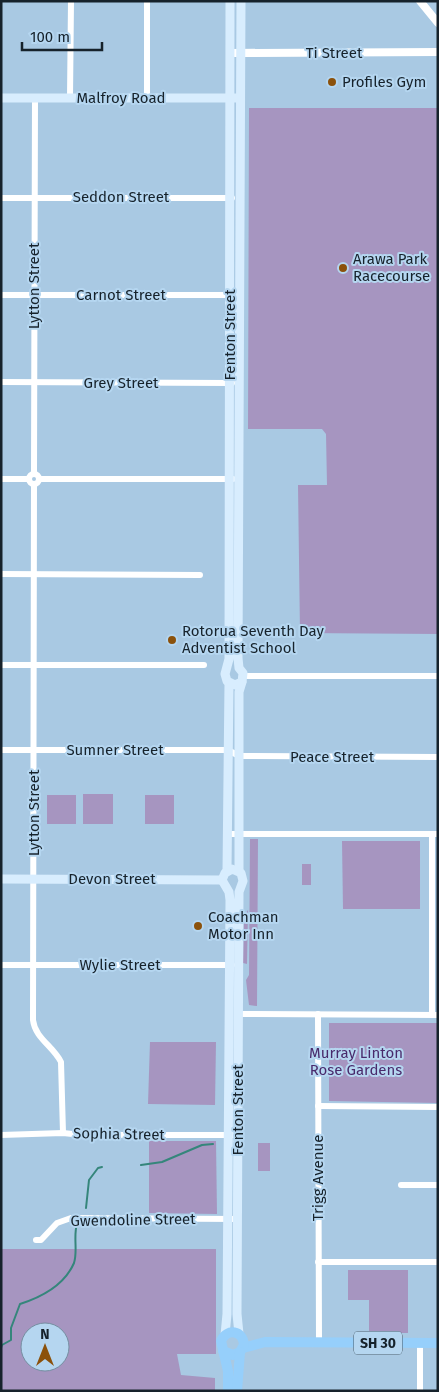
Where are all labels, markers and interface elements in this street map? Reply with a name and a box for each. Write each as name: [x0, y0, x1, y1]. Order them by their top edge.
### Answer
scale bar: [22, 20, 102, 52]
text: 100 m: [30, 28, 70, 46]
street label: Ti Street: [306, 44, 363, 62]
place label: Profiles Gym: [342, 73, 426, 91]
marker: Profiles Gym: [326, 76, 338, 88]
street label: Malfroy Road: [76, 89, 166, 107]
street label: Seddon Street: [73, 188, 170, 206]
street label: Lytton Street: [25, 242, 43, 329]
place label: Arawa Park Racecourse: [353, 250, 430, 285]
marker: Arawa Park Racecourse: [337, 262, 349, 274]
street label: Carnot Street: [76, 286, 166, 304]
street label: Fenton Street: [221, 289, 239, 381]
street label: Grey Street: [84, 374, 159, 392]
place label: Rotorua Seventh Day Adventist School: [182, 622, 324, 657]
marker: Rotorua Seventh Day Adventist School: [166, 634, 178, 646]
street label: Sumner Street: [66, 741, 164, 759]
street label: Peace Street: [290, 748, 375, 766]
street label: Lytton Street: [25, 769, 43, 856]
street label: Devon Street: [68, 870, 156, 888]
place label: Coachman Motor Inn: [208, 908, 279, 943]
marker: Coachman Motor Inn: [192, 920, 204, 932]
street label: Wylie Street: [79, 956, 161, 974]
park label: Murray Linton Rose Gardens: [309, 1044, 403, 1079]
street label: Fenton Street: [229, 1064, 247, 1156]
street label: Sophia Street: [73, 1124, 166, 1144]
street label: Trigg Avenue: [309, 1135, 327, 1221]
street label: Gwendoline Street: [70, 1210, 196, 1230]
north arrow: [20, 1322, 70, 1372]
text: N: [40, 1326, 50, 1343]
road number: SH 30: [354, 1332, 402, 1355]

